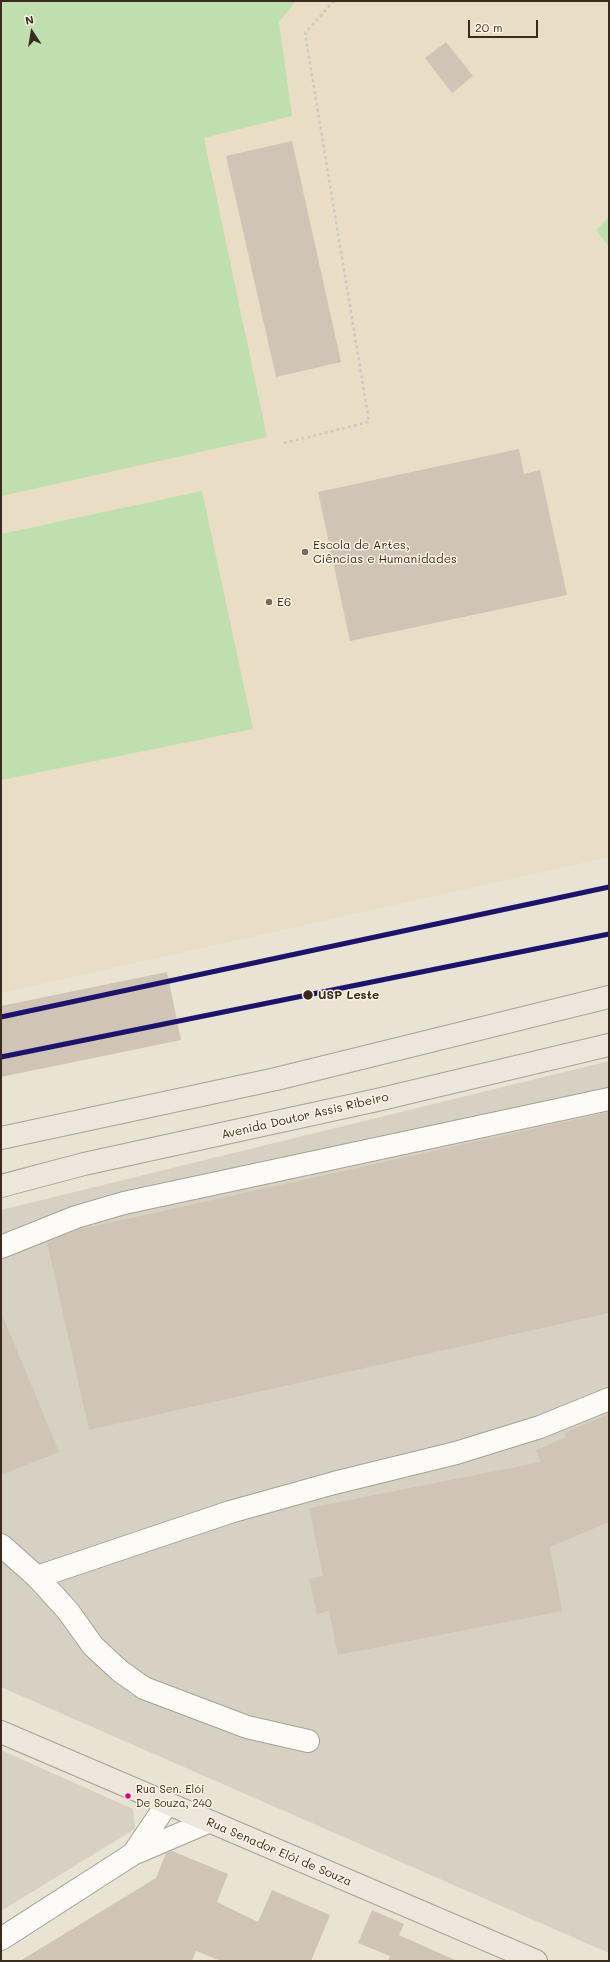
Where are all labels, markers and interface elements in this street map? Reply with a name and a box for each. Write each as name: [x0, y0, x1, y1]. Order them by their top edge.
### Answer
north arrow: [12, 12, 52, 52]
text: N: [24, 12, 35, 28]
scale bar: [470, 12, 540, 38]
text: 20 m: [475, 19, 503, 35]
place label: Escola de Artes, Ciências e Humanidades: [313, 538, 457, 566]
marker: Escola de Artes, Ciências e Humanidades: [300, 547, 310, 557]
place label: E6: [277, 595, 291, 609]
marker: E6: [264, 597, 274, 607]
marker: USP Leste: [301, 988, 315, 1002]
place label: USP Leste: [318, 988, 379, 1002]
street label: Avenida Doutor Assis Ribeiro: [220, 1090, 390, 1142]
place label: Rua Sen. Elói De Souza, 240: [136, 1783, 212, 1809]
marker: Rua Sen. Elói De Souza, 240: [123, 1791, 133, 1801]
street label: Rua Senador Elói de Souza: [204, 1815, 354, 1889]

